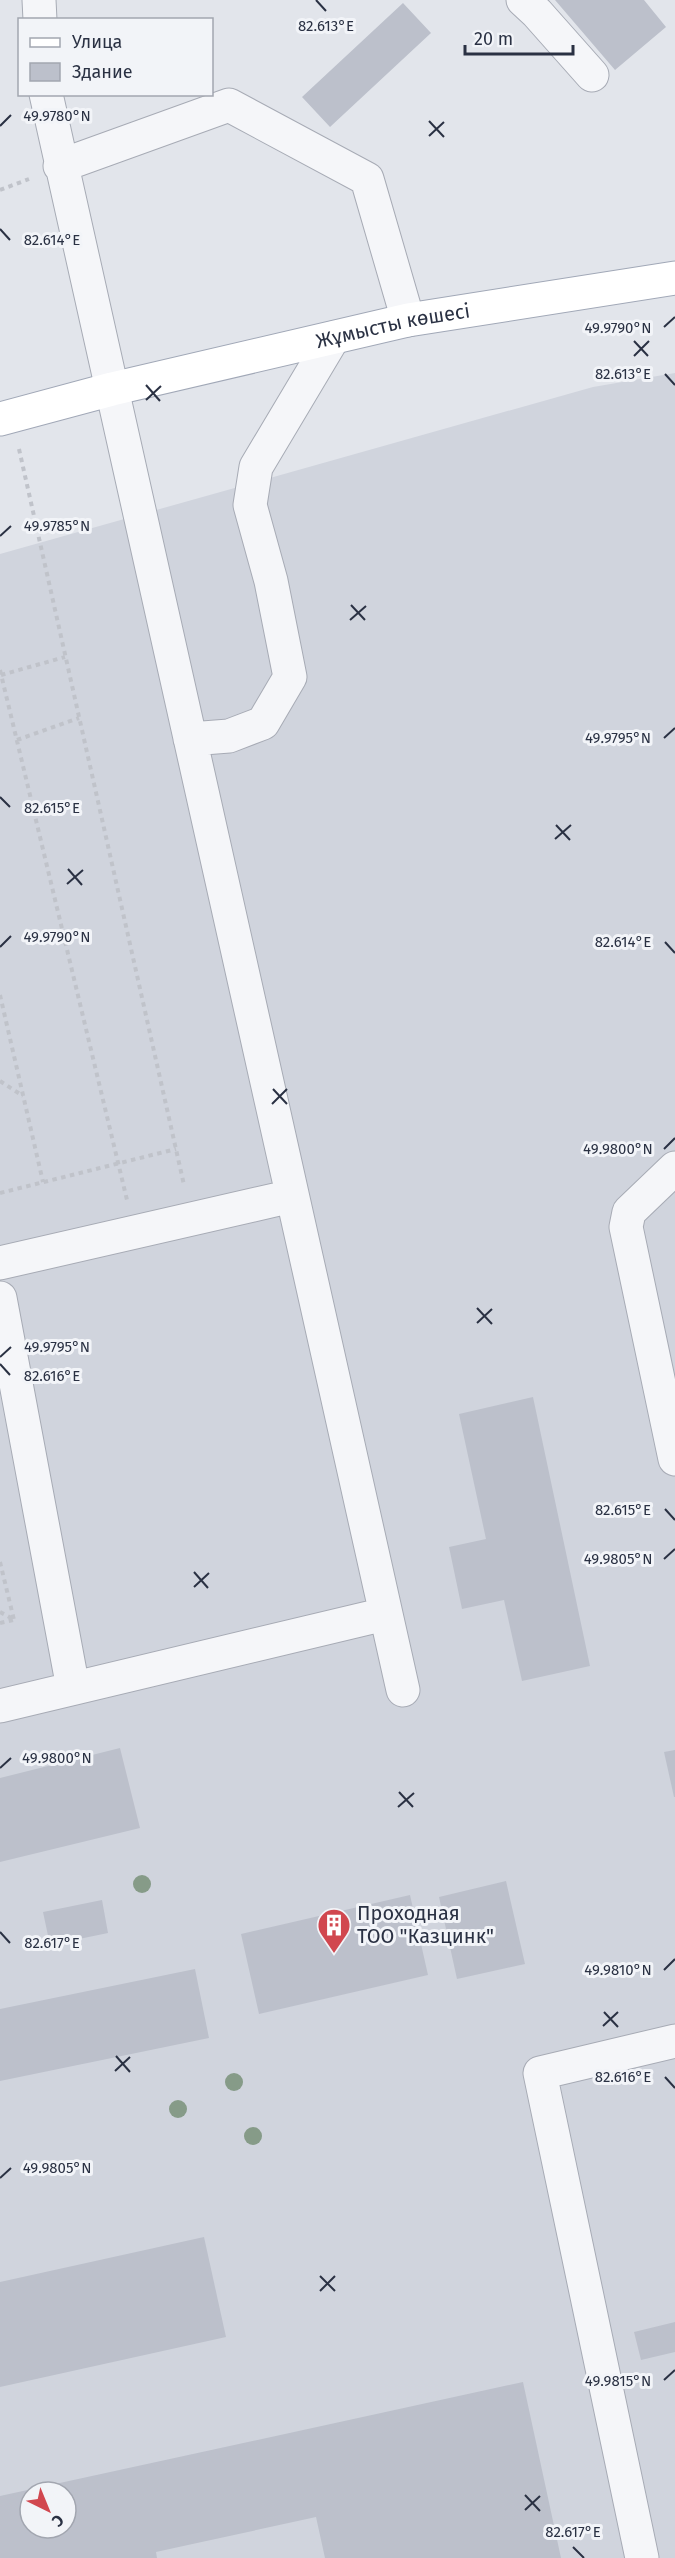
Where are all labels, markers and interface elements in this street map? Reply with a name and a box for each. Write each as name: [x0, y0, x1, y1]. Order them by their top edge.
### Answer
text: 82.613°E: [298, 17, 354, 35]
legend: [18, 18, 213, 96]
scale bar: [465, 18, 573, 56]
text: 20 m: [474, 28, 513, 50]
text: Улица: [72, 31, 122, 53]
text: Здание: [72, 61, 133, 83]
text: 49.9780°N: [23, 107, 91, 125]
text: 82.614°E: [24, 231, 80, 249]
street label: Жұмысты көшесі: [314, 298, 472, 353]
text: 49.9790°N: [584, 319, 652, 337]
text: 82.613°E: [595, 365, 651, 383]
text: 49.9785°N: [24, 517, 90, 535]
text: 49.9795°N: [585, 729, 651, 747]
text: 82.615°E: [24, 799, 80, 817]
text: 49.9790°N: [23, 928, 91, 946]
text: 82.614°E: [595, 933, 651, 951]
text: 49.9800°N: [583, 1140, 653, 1158]
text: 49.9795°N: [24, 1338, 90, 1356]
text: 82.616°E: [24, 1367, 80, 1385]
text: 82.615°E: [595, 1501, 651, 1519]
text: 49.9805°N: [584, 1550, 652, 1568]
text: 49.9800°N: [22, 1749, 92, 1767]
place label: Проходная ТОО "Казцинк": [357, 1901, 494, 1948]
building icon: Проходная ТОО "Казцинк": [316, 1907, 352, 1954]
text: 82.617°E: [24, 1934, 80, 1952]
text: 49.9810°N: [584, 1961, 652, 1979]
text: 82.616°E: [595, 2068, 651, 2086]
text: 49.9805°N: [23, 2159, 91, 2177]
text: 49.9815°N: [585, 2372, 651, 2390]
north arrow: [18, 2480, 78, 2540]
text: С: [47, 2511, 68, 2531]
text: 82.617°E: [545, 2523, 601, 2541]

